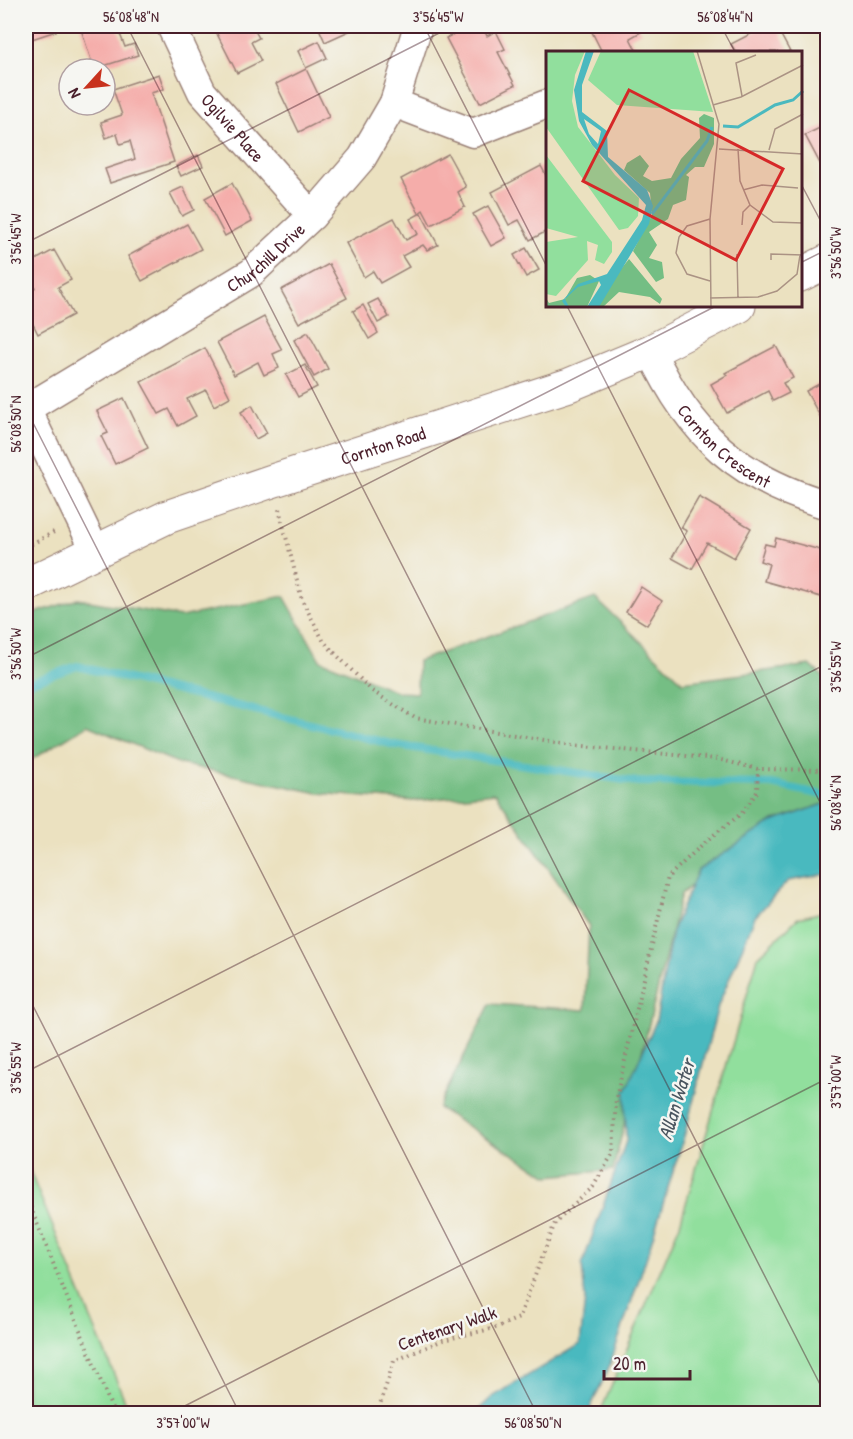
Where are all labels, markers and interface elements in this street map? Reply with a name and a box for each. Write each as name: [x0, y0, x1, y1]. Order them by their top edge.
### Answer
text: 56°08'48"N: [103, 6, 159, 27]
text: 3°56'45"W: [413, 6, 464, 27]
text: 56°08'44"N: [697, 6, 753, 27]
inset map: [546, 51, 802, 308]
north arrow: [57, 57, 117, 117]
text: N: [62, 85, 85, 103]
street label: Ogilvie Place: [196, 87, 271, 167]
text: 3°56'45"W: [5, 213, 26, 264]
street label: Churchill Drive: [222, 217, 310, 298]
text: 3°56'50"W: [825, 226, 846, 279]
text: 56°08'50"N: [5, 395, 26, 453]
street label: Cornton Crescent: [672, 399, 776, 494]
street label: Cornton Road: [337, 420, 428, 471]
text: 3°56'50"W: [5, 627, 26, 680]
text: 3°56'55"W: [825, 641, 846, 693]
text: 56°08'46"N: [825, 775, 846, 831]
text: 3°56'55"W: [5, 1042, 26, 1094]
water label: Allan Water: [651, 1053, 702, 1142]
text: 3°57'00"W: [825, 1054, 846, 1109]
street label: Centenary Walk: [394, 1299, 500, 1357]
scale bar: [604, 1343, 690, 1381]
text: 20 m: [613, 1351, 646, 1376]
text: 3°57'00"W: [156, 1412, 211, 1433]
text: 56°08'50"N: [504, 1412, 562, 1433]

